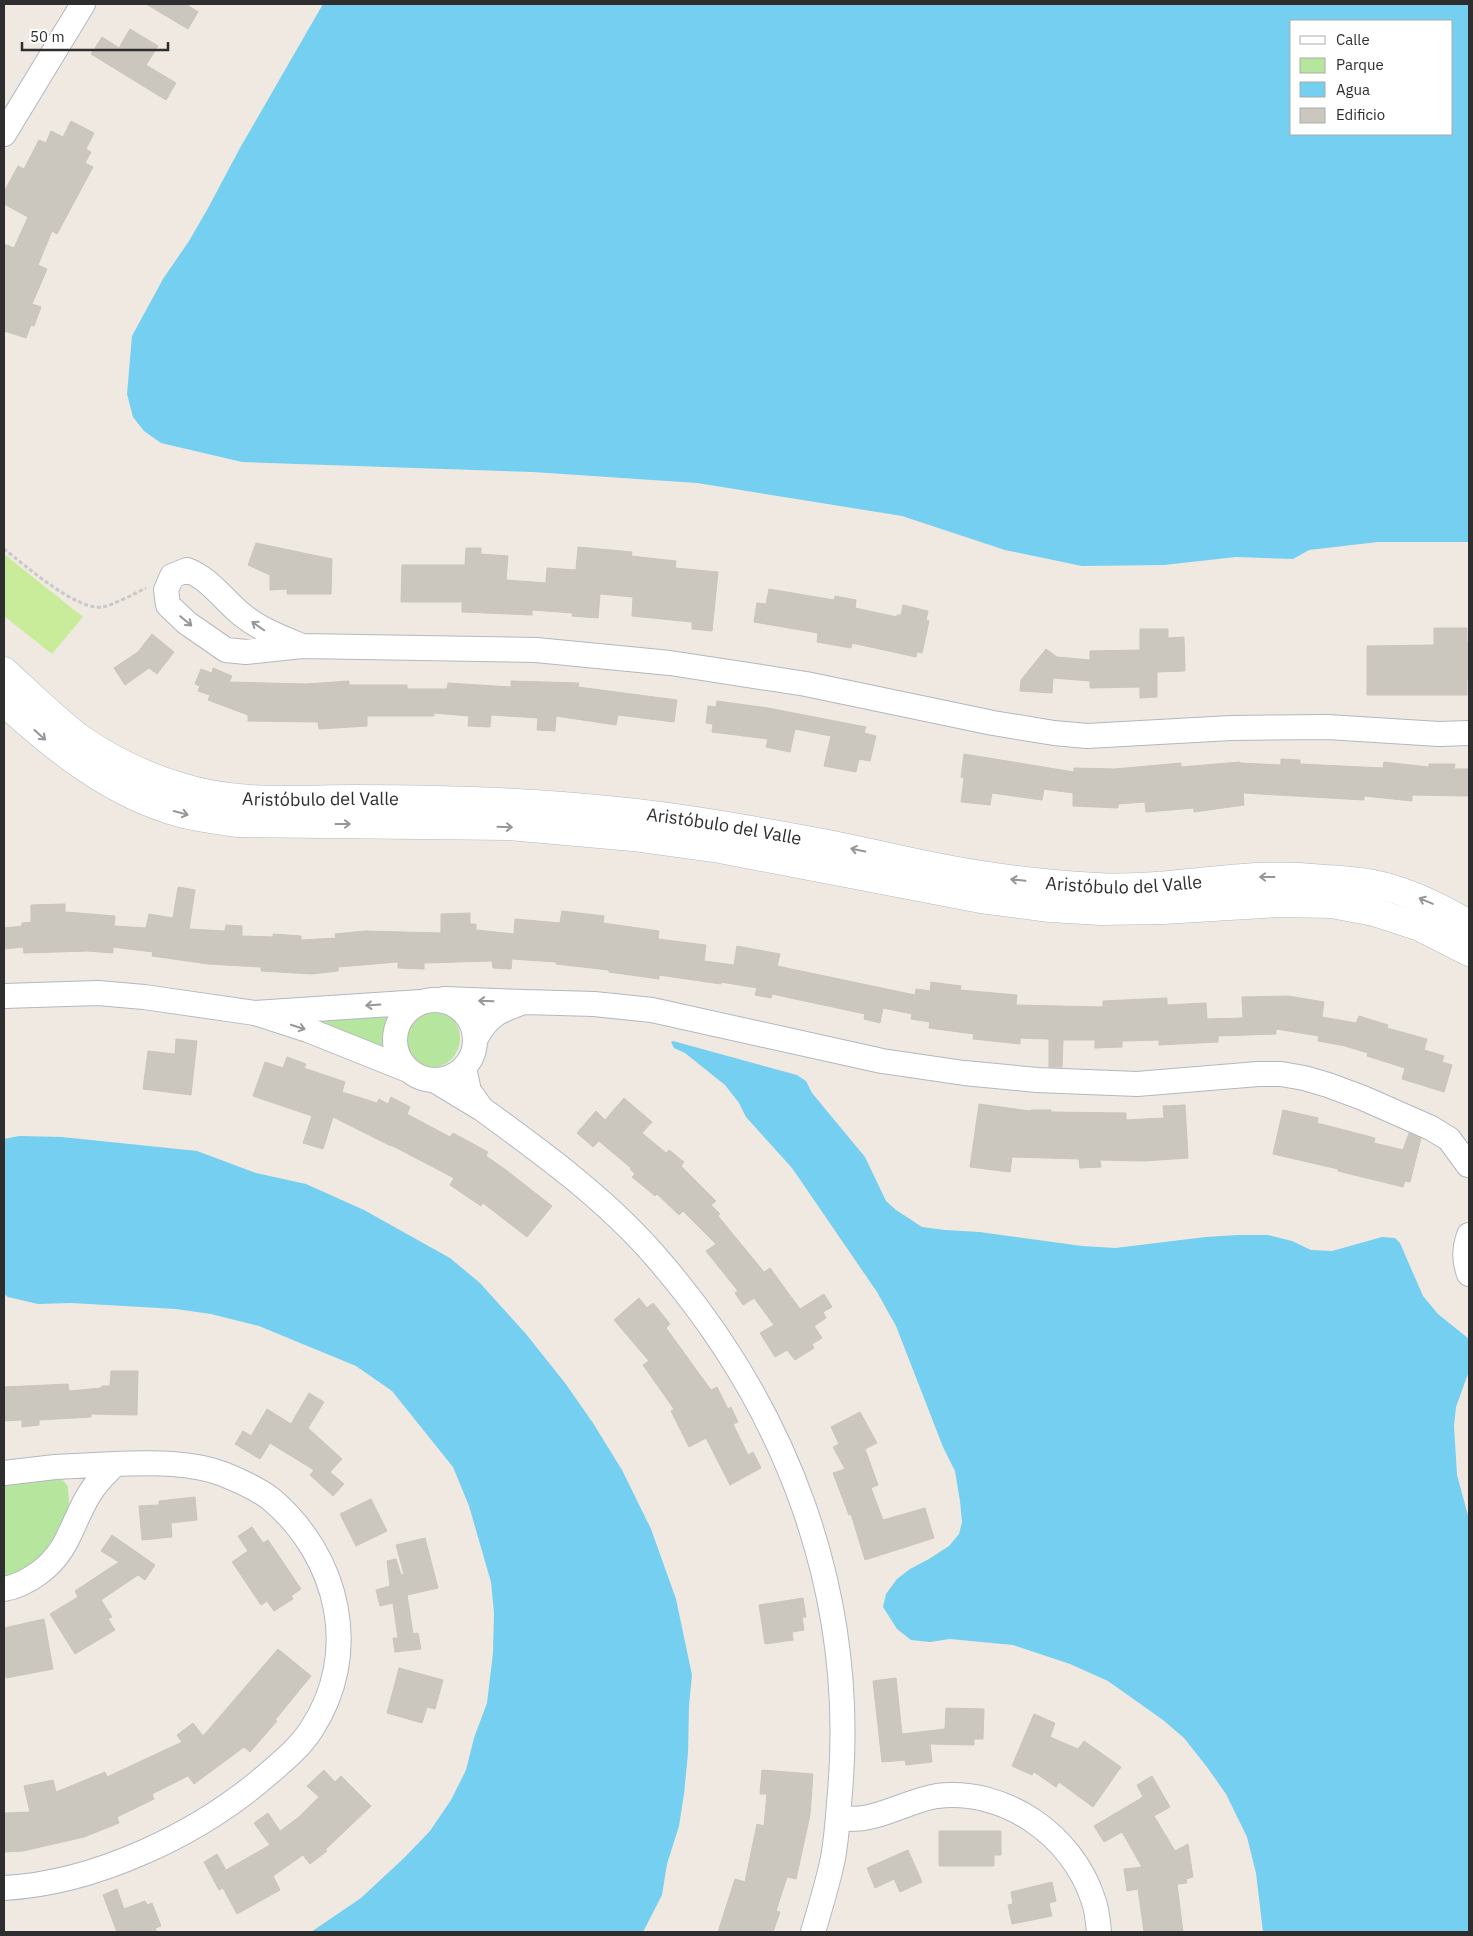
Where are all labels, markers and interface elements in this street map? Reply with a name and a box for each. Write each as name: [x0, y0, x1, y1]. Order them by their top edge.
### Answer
scale bar: [22, 20, 169, 52]
legend: [1290, 20, 1453, 135]
text: 50 m: [30, 27, 65, 46]
text: Calle: [1336, 30, 1370, 49]
text: Parque: [1336, 55, 1384, 74]
text: Agua: [1336, 80, 1370, 99]
text: Edificio: [1336, 105, 1385, 124]
one-way arrow: [180, 616, 193, 627]
one-way arrow: [251, 621, 265, 631]
one-way arrow: [33, 729, 46, 741]
street label: Aristóbulo del Valle: [242, 787, 399, 811]
street label: Aristóbulo del Valle: [645, 802, 804, 850]
one-way arrow: [173, 809, 189, 818]
one-way arrow: [334, 819, 350, 829]
one-way arrow: [497, 822, 513, 831]
one-way arrow: [850, 845, 866, 855]
street label: Aristóbulo del Valle: [1045, 870, 1203, 899]
one-way arrow: [1259, 872, 1276, 882]
one-way arrow: [1010, 875, 1026, 885]
one-way arrow: [1419, 896, 1434, 906]
one-way arrow: [478, 996, 494, 1006]
one-way arrow: [365, 1000, 381, 1009]
one-way arrow: [290, 1023, 305, 1032]

